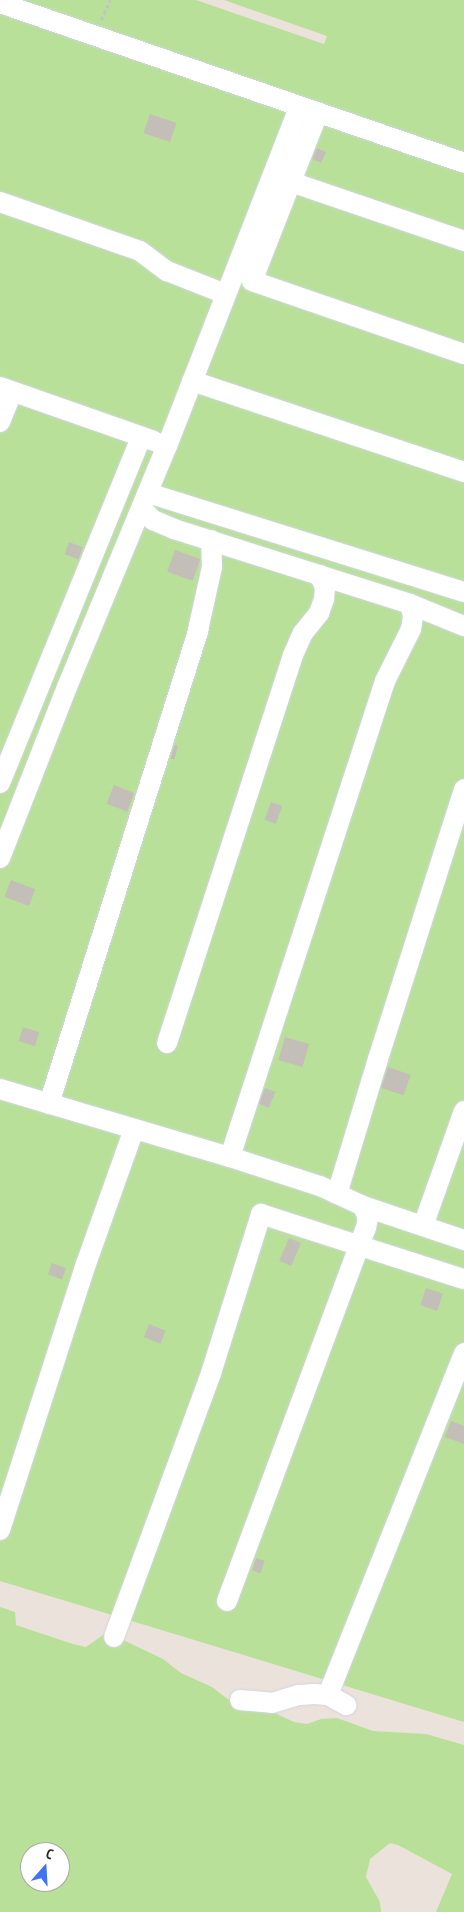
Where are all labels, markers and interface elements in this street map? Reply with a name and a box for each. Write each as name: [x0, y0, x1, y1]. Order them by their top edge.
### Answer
north arrow: [20, 1842, 70, 1892]
text: С: [44, 1844, 56, 1863]

